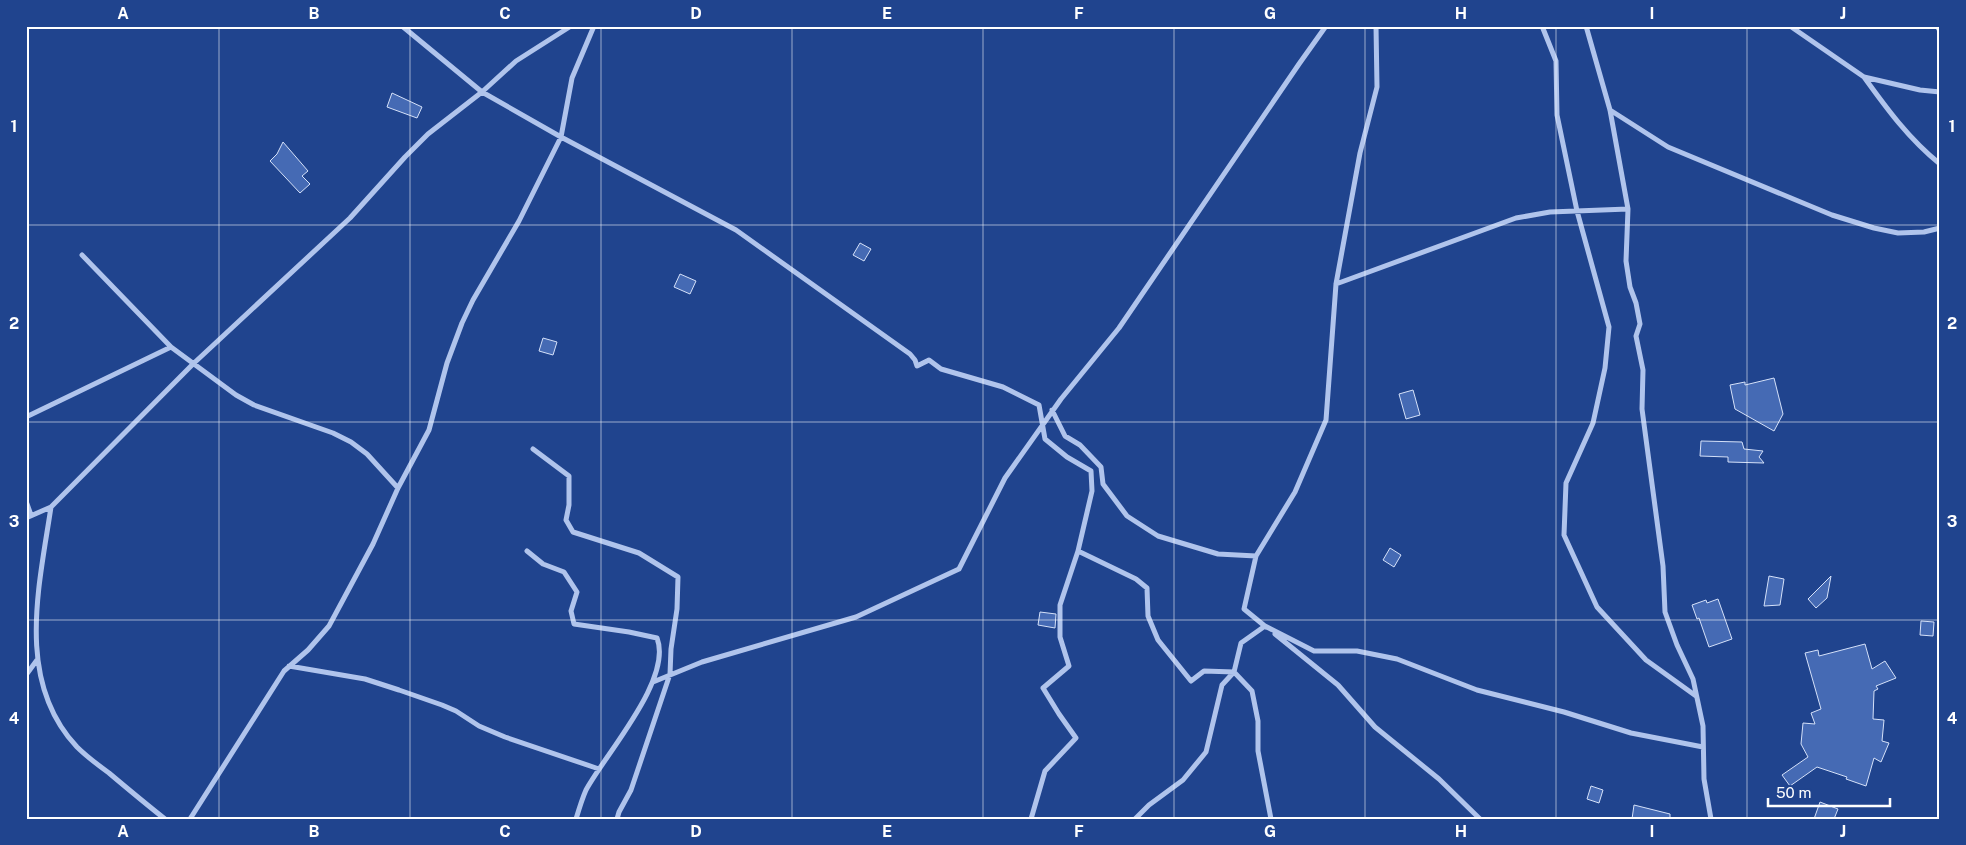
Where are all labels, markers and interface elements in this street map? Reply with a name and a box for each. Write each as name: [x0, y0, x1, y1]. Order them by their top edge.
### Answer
text: A: [117, 4, 129, 23]
text: B: [309, 4, 320, 23]
text: C: [499, 4, 511, 23]
text: D: [690, 4, 702, 23]
text: E: [882, 4, 892, 23]
text: F: [1074, 4, 1084, 23]
text: G: [1264, 4, 1276, 23]
text: H: [1455, 4, 1467, 23]
text: I: [1650, 4, 1654, 23]
text: J: [1840, 4, 1846, 23]
text: 1: [11, 117, 17, 136]
text: 1: [1949, 117, 1955, 136]
text: 2: [9, 314, 19, 333]
text: 2: [1947, 314, 1957, 333]
text: 3: [9, 512, 19, 531]
text: 3: [1947, 512, 1957, 531]
text: 4: [9, 709, 20, 728]
text: 4: [1947, 709, 1958, 728]
scale bar: [1768, 775, 1891, 807]
text: 50 m: [1776, 784, 1811, 801]
text: A: [117, 822, 129, 841]
text: B: [309, 822, 320, 841]
text: C: [499, 822, 511, 841]
text: D: [690, 822, 702, 841]
text: E: [882, 822, 892, 841]
text: F: [1074, 822, 1084, 841]
text: G: [1264, 822, 1276, 841]
text: H: [1455, 822, 1467, 841]
text: I: [1650, 822, 1654, 841]
text: J: [1840, 822, 1846, 841]

